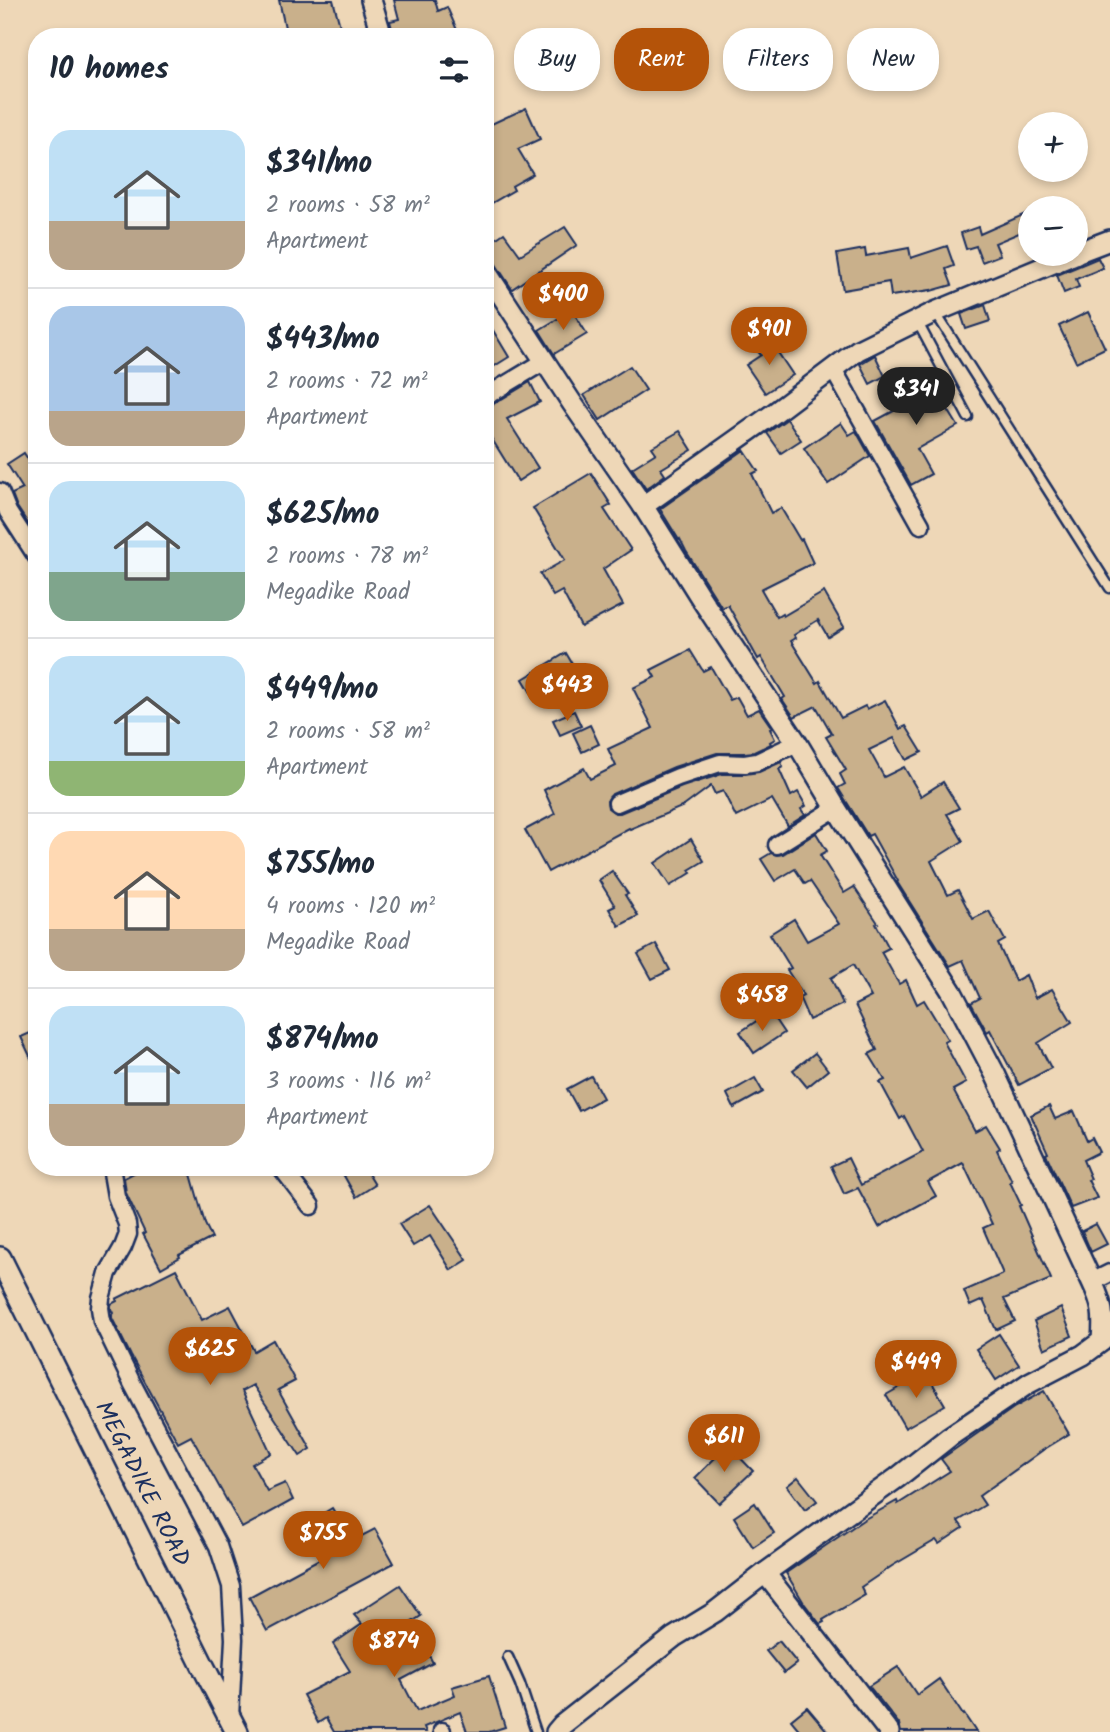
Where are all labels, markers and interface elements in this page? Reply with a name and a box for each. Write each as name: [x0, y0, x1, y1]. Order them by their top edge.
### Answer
chip: Buy: [514, 28, 600, 91]
chip: Rent: [614, 28, 709, 91]
chip: Filters: [723, 28, 833, 91]
chip: New: [847, 28, 939, 91]
text: 10 homes: [49, 46, 169, 94]
icon: filters: [435, 51, 473, 89]
map controls: [1018, 112, 1088, 266]
button: +: [1018, 112, 1088, 182]
text: $341/mo: [266, 140, 372, 188]
icon: home: [105, 158, 189, 242]
text: 2 rooms · 58 m²: [266, 188, 430, 224]
button: −: [1018, 196, 1088, 266]
text: Apartment: [266, 224, 368, 260]
pin: $400: [522, 272, 604, 332]
text: $400: [538, 277, 588, 313]
pin: $901: [728, 308, 810, 367]
text: $901: [747, 312, 791, 348]
text: $443/mo: [266, 316, 380, 364]
icon: home: [105, 334, 189, 418]
text: 2 rooms · 72 m²: [266, 364, 428, 400]
pin: $341: [875, 368, 957, 427]
text: $341: [893, 372, 939, 408]
text: Apartment: [266, 400, 368, 436]
text: $625/mo: [266, 491, 379, 539]
icon: home: [105, 509, 189, 593]
text: 2 rooms · 78 m²: [266, 539, 428, 575]
text: Megadike Road: [266, 575, 410, 611]
pin: $443: [526, 664, 608, 723]
text: $449/mo: [266, 666, 378, 714]
text: $443: [541, 668, 593, 704]
icon: home: [105, 684, 189, 768]
text: 2 rooms · 58 m²: [266, 714, 430, 750]
text: Apartment: [266, 750, 368, 786]
text: $755/mo: [266, 841, 375, 889]
icon: home: [105, 859, 189, 943]
text: 4 rooms · 120 m²: [266, 889, 435, 925]
text: Megadike Road: [266, 925, 410, 961]
pin: $458: [721, 974, 803, 1033]
text: $458: [736, 978, 788, 1014]
text: $874/mo: [266, 1016, 379, 1064]
icon: home: [105, 1034, 189, 1118]
text: 3 rooms · 116 m²: [266, 1064, 431, 1100]
text: Apartment: [266, 1100, 368, 1136]
pin: $625: [169, 1328, 251, 1387]
text: $625: [184, 1332, 236, 1368]
pin: $449: [875, 1340, 957, 1400]
text: $449: [891, 1345, 941, 1381]
street label: MEGADIKE ROAD: [83, 1394, 201, 1574]
pin: $611: [683, 1414, 765, 1474]
text: $611: [704, 1419, 744, 1455]
pin: $755: [282, 1512, 364, 1571]
text: $755: [299, 1516, 347, 1552]
pin: $874: [353, 1620, 435, 1679]
text: $874: [369, 1624, 419, 1660]

